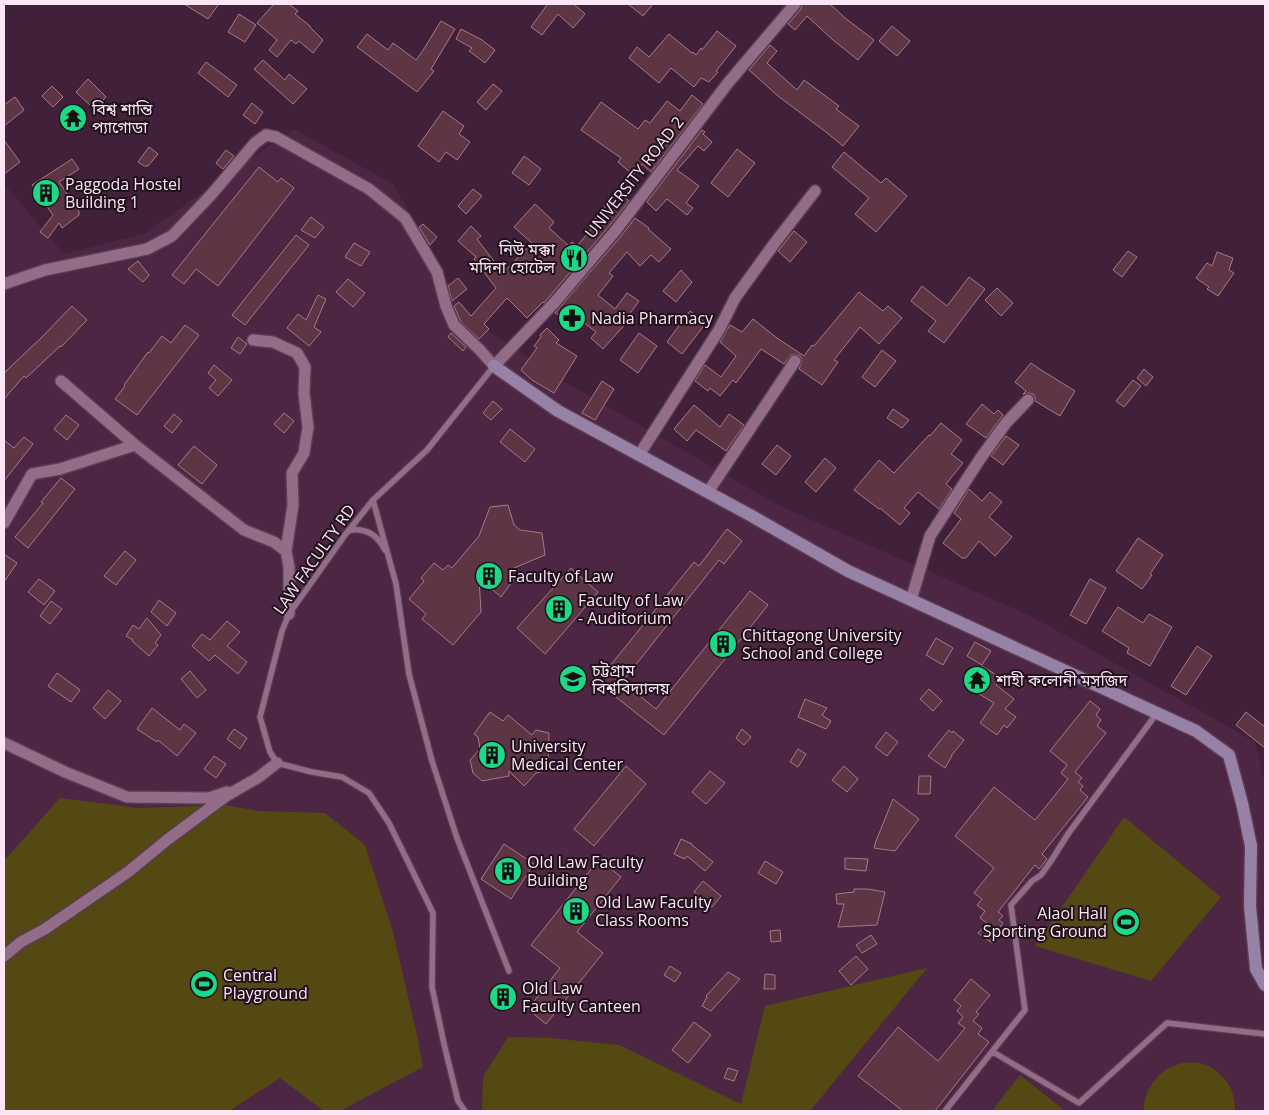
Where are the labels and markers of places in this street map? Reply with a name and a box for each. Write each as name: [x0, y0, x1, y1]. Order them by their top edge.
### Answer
place label: বিশ্ব শান্তি প্যাগোডা: [91, 98, 153, 138]
temple icon: বিশ্ব শান্তি প্যাগোডা: [58, 103, 88, 133]
place label: Paggoda Hostel Building 1: [65, 173, 181, 213]
building icon: Paggoda Hostel Building 1: [31, 178, 61, 208]
place label: নিউ মক্কা মদিনা হোটেল: [468, 238, 556, 278]
restaurant icon: নিউ মক্কা মদিনা হোটেল: [559, 243, 589, 273]
pharmacy icon: Nadia Pharmacy: [557, 303, 587, 333]
place label: Nadia Pharmacy: [591, 307, 714, 329]
building icon: Faculty of Law: [474, 561, 504, 591]
place label: Faculty of Law: [508, 565, 614, 587]
place label: Faculty of Law - Auditorium: [578, 589, 684, 629]
building icon: Faculty of Law - Auditorium: [544, 594, 574, 624]
place label: Chittagong University School and College: [742, 624, 903, 664]
building icon: Chittagong University School and College: [708, 629, 738, 659]
place label: চট্টগ্রাম বিশ্ববিদ্যালয়: [591, 659, 671, 699]
school or university icon: চট্টগ্রাম বিশ্ববিদ্যালয়: [558, 664, 588, 694]
temple icon: শাহী কলোনী মসজিদ: [962, 665, 992, 695]
place label: শাহী কলোনী মসজিদ: [995, 669, 1129, 691]
place label: University Medical Center: [511, 735, 624, 775]
building icon: University Medical Center: [477, 740, 507, 770]
place label: Old Law Faculty Building: [527, 851, 645, 891]
building icon: Old Law Faculty Building: [493, 856, 523, 886]
place label: Old Law Faculty Class Rooms: [595, 891, 713, 931]
building icon: Old Law Faculty Class Rooms: [561, 896, 591, 926]
place label: Alaol Hall Sporting Ground: [983, 902, 1107, 942]
sports icon: Alaol Hall Sporting Ground: [1111, 907, 1141, 937]
place label: Central Playground: [223, 964, 308, 1004]
sports icon: Central Playground: [189, 969, 219, 999]
place label: Old Law Faculty Canteen: [522, 977, 641, 1017]
building icon: Old Law Faculty Canteen: [488, 982, 518, 1012]

